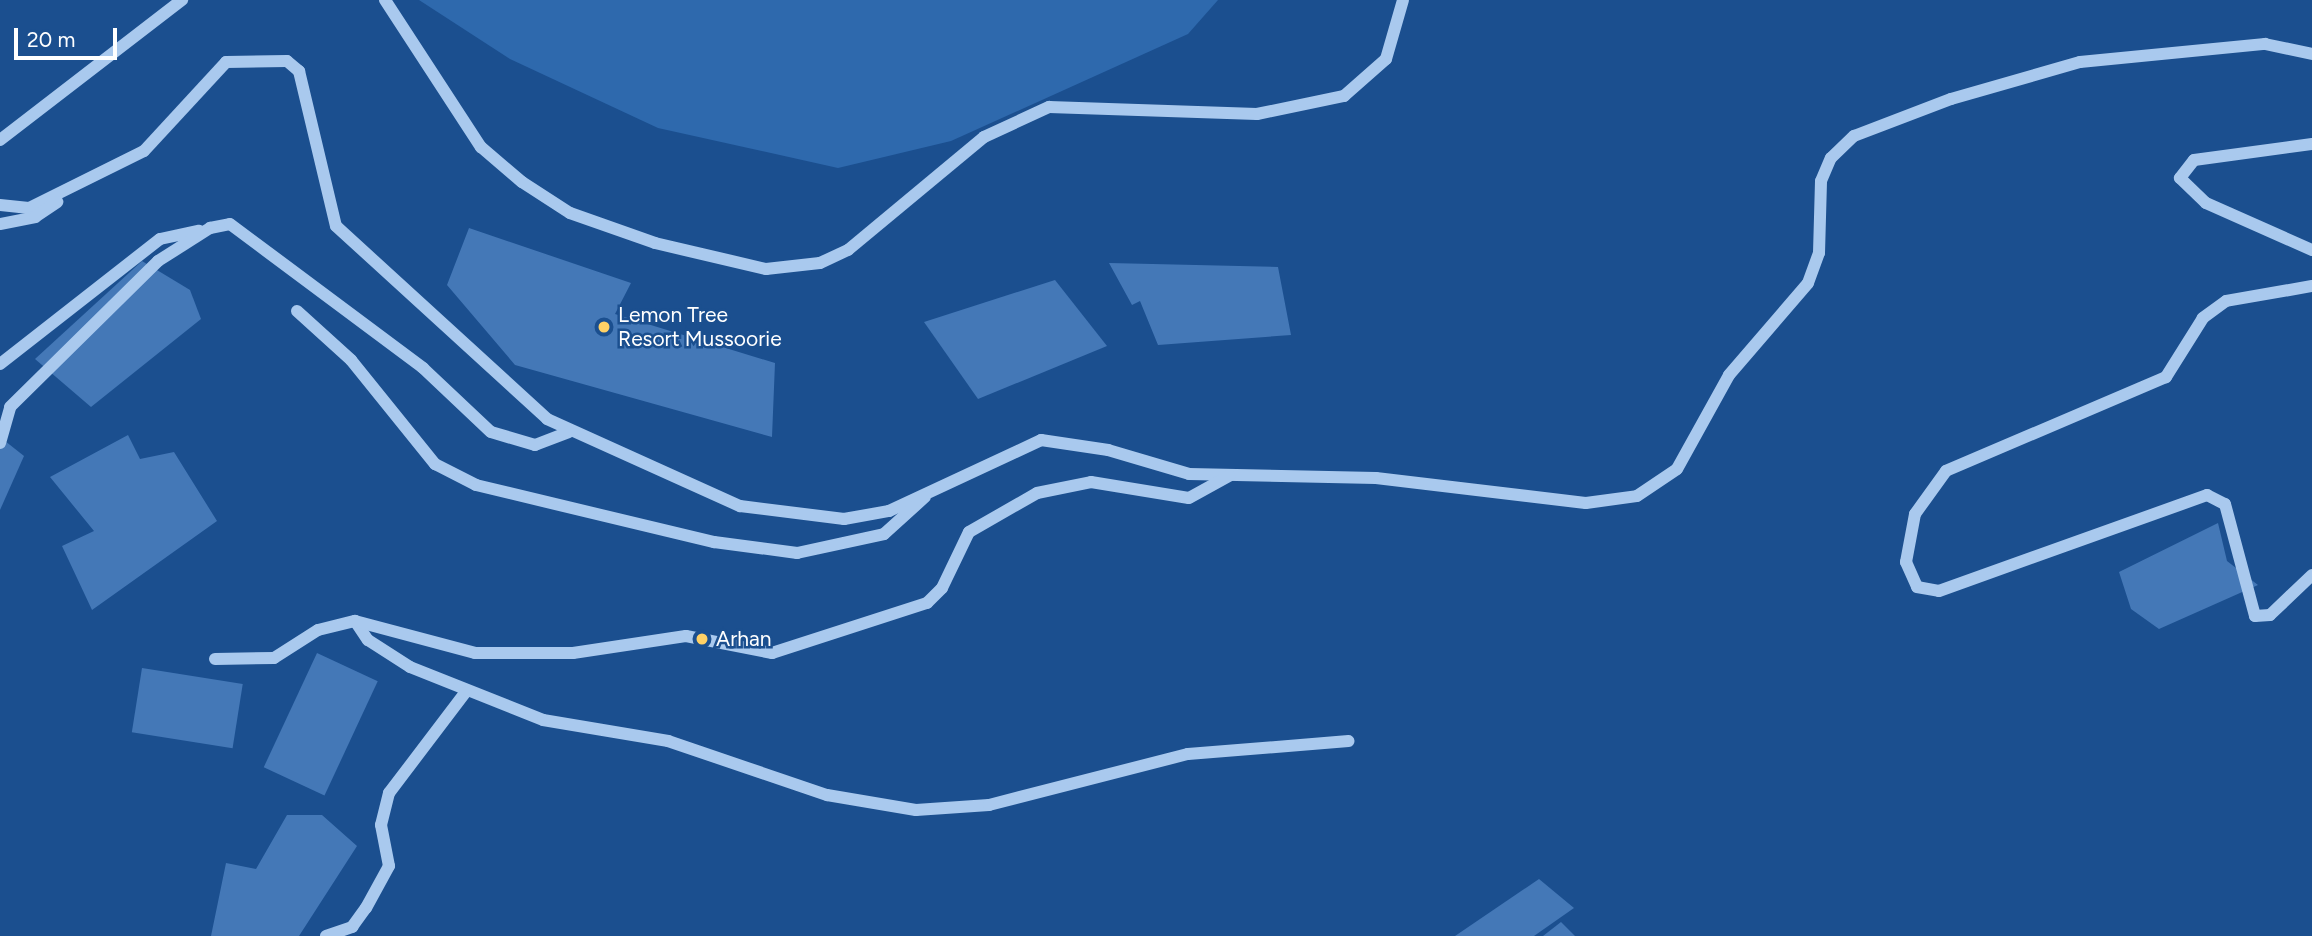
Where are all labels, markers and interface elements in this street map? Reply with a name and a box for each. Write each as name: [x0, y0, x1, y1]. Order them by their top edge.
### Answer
scale bar: [18, 14, 121, 58]
text: 20 m: [27, 27, 75, 52]
place label: Lemon Tree Resort Mussoorie: [618, 302, 782, 352]
marker: Lemon Tree Resort Mussoorie: [596, 319, 612, 335]
place label: Arhan: [716, 626, 771, 652]
marker: Arhan: [694, 631, 710, 647]

